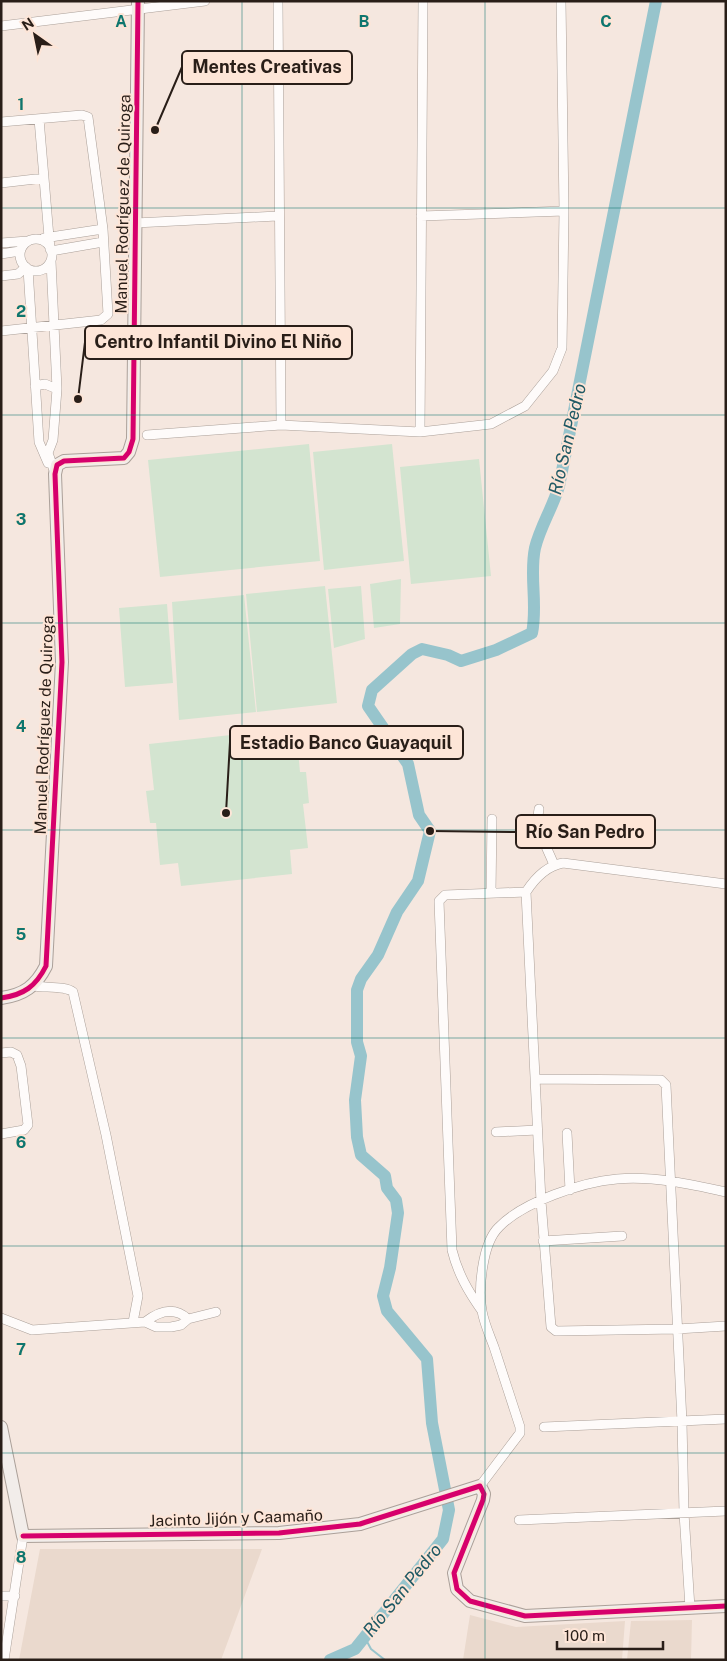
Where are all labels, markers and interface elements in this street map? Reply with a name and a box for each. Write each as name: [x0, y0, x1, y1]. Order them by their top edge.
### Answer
north arrow: [10, 10, 60, 60]
text: A: [115, 12, 127, 31]
text: B: [359, 12, 370, 31]
text: C: [600, 12, 612, 31]
text: N: [19, 14, 37, 34]
callout: Mentes Creativas: [182, 51, 352, 84]
text: Mentes Creativas: [192, 56, 342, 77]
street label: Manuel Rodríguez de Quiroga: [112, 94, 134, 314]
text: 1: [18, 95, 24, 114]
text: 2: [16, 302, 26, 321]
callout: Centro Infantil Divino El Niño: [85, 326, 352, 359]
text: Centro Infantil Divino El Niño: [94, 331, 342, 352]
water label: Río San Pedro: [544, 381, 590, 497]
text: 3: [16, 510, 26, 529]
street label: Manuel Rodríguez de Quiroga: [31, 615, 57, 835]
text: 4: [16, 717, 27, 736]
callout: Estadio Banco Guayaquil: [230, 726, 463, 759]
text: Estadio Banco Guayaquil: [240, 732, 452, 753]
callout: Río San Pedro: [516, 815, 655, 848]
text: Río San Pedro: [525, 821, 645, 842]
text: 5: [16, 925, 27, 944]
text: 6: [16, 1133, 26, 1152]
text: 7: [16, 1340, 26, 1359]
street label: Jacinto Jijón y Caamaño: [149, 1505, 323, 1531]
water label: Río San Pedro: [358, 1539, 446, 1641]
text: 8: [16, 1548, 27, 1567]
scale bar: [557, 1618, 663, 1650]
text: 100 m: [564, 1627, 605, 1644]

